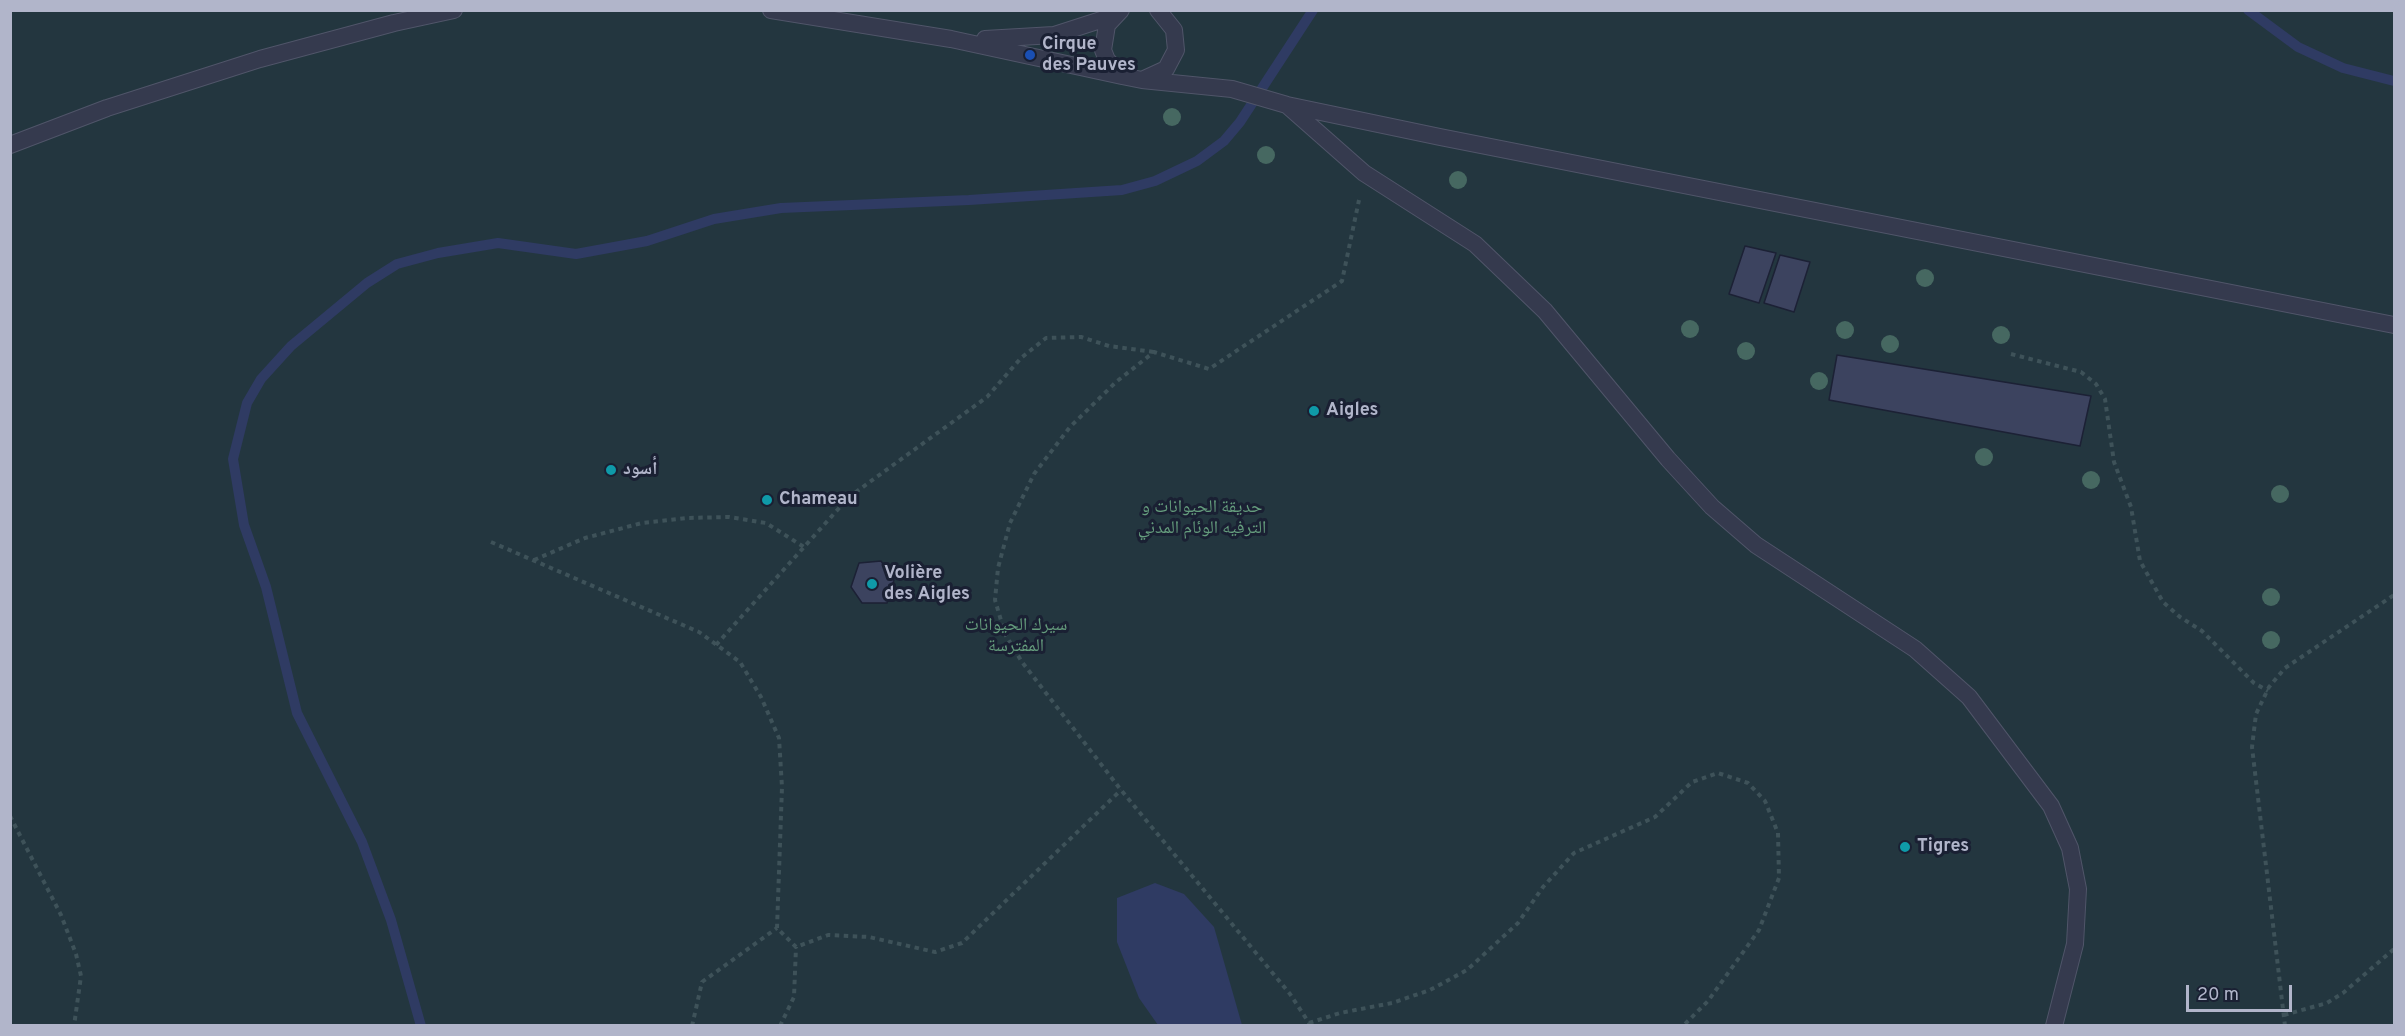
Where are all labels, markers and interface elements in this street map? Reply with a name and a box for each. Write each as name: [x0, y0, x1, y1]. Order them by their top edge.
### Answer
place label: Cirque des Pauves: [1042, 34, 1136, 76]
marker: Cirque des Pauves: [1023, 48, 1037, 62]
place label: Aigles: [1326, 400, 1378, 422]
marker: Aigles: [1307, 404, 1321, 418]
place label: أسود: [623, 459, 657, 481]
marker: أسود: [604, 463, 618, 477]
place label: Chameau: [779, 489, 858, 511]
marker: Chameau: [760, 493, 774, 507]
park label: حديقة الحيوانات و الترفيه الوئام المدني: [1138, 497, 1266, 540]
place label: Volière des Aigles: [884, 563, 970, 606]
marker: Volière des Aigles: [865, 577, 879, 591]
park label: سيرك الحيوانات المفترسة: [965, 615, 1067, 658]
place label: Tigres: [1917, 836, 1969, 858]
marker: Tigres: [1898, 840, 1912, 854]
scale bar: [2189, 973, 2296, 1011]
text: 20 m: [2197, 984, 2239, 1007]

